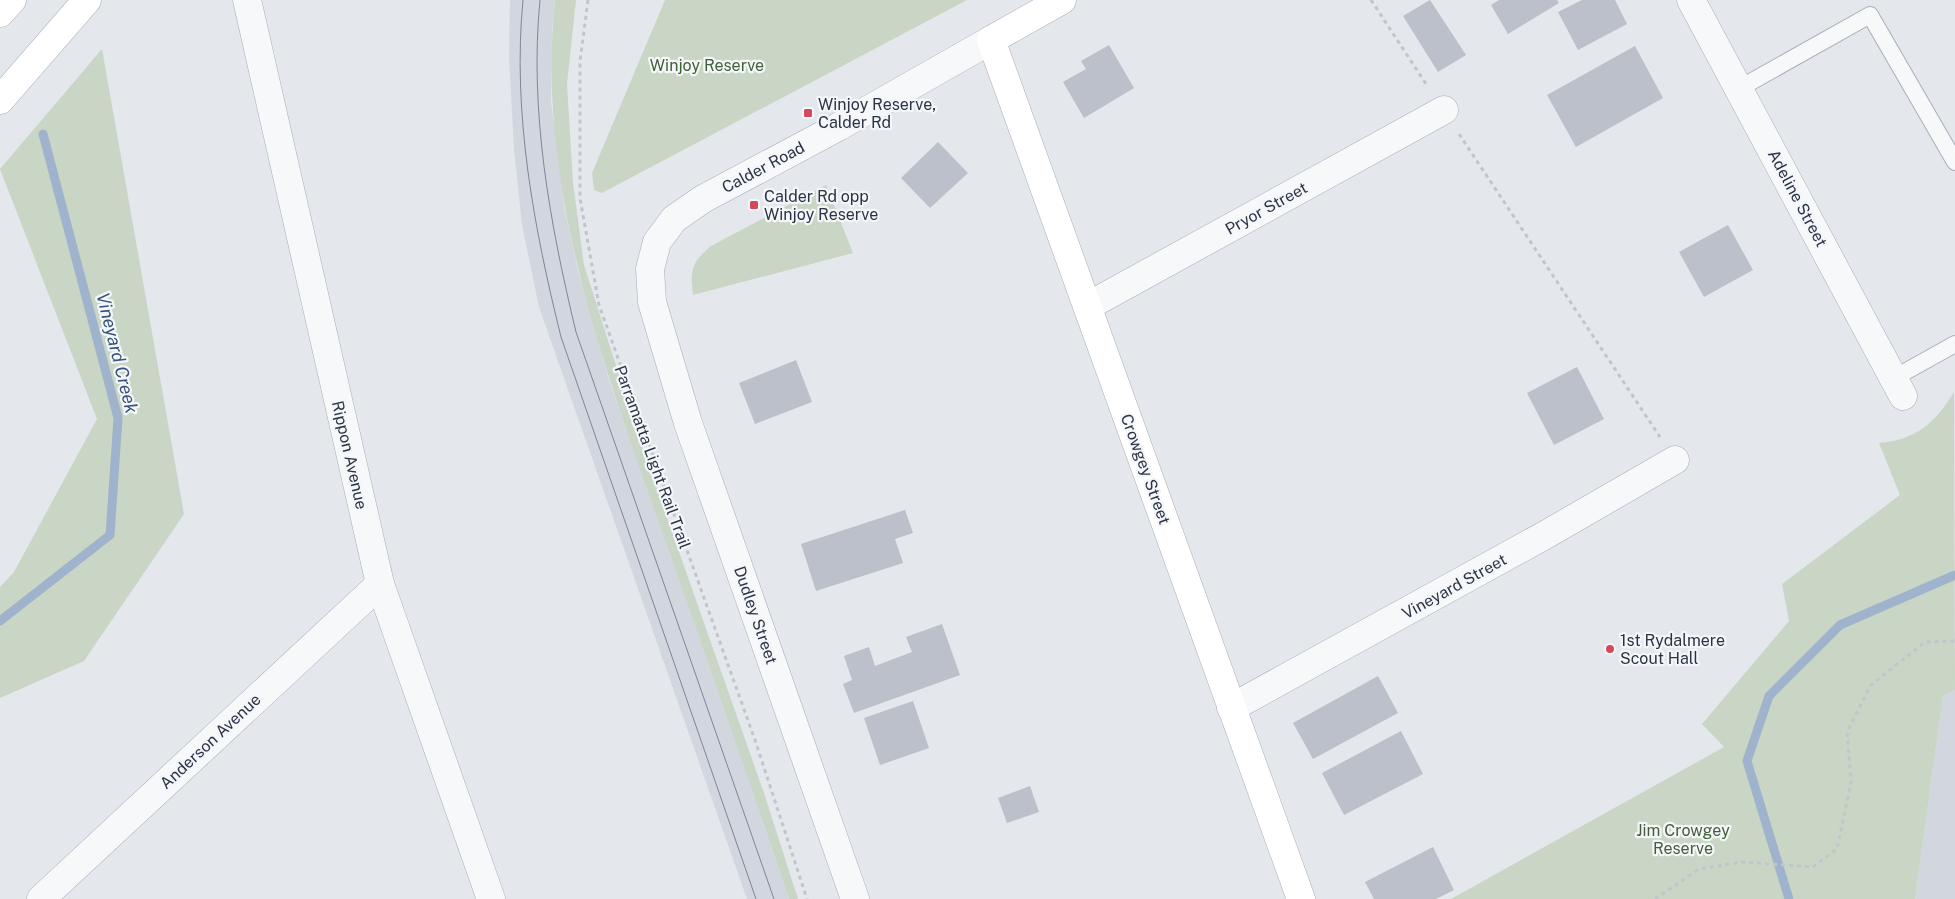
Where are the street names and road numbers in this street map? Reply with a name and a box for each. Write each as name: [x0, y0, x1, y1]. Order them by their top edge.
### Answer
street label: Calder Road: [719, 138, 808, 197]
street label: Adeline Street: [1764, 146, 1831, 250]
street label: Pryor Street: [1222, 178, 1311, 239]
street label: Parramatta Light Rail Trail: [610, 363, 695, 552]
street label: Rippon Avenue: [328, 399, 371, 511]
street label: Crowgey Street: [1117, 411, 1174, 527]
street label: Vineyard Street: [1399, 550, 1510, 623]
street label: Dudley Street: [730, 564, 781, 667]
street label: Anderson Avenue: [156, 690, 265, 793]

